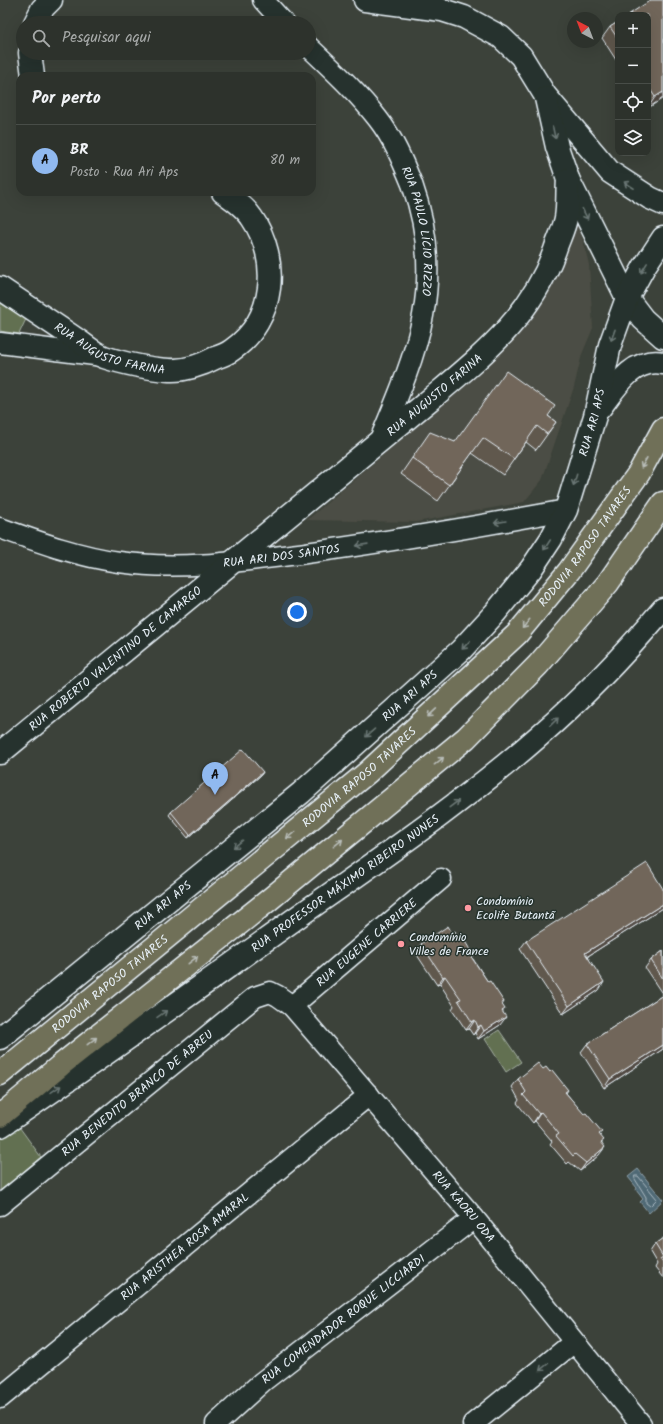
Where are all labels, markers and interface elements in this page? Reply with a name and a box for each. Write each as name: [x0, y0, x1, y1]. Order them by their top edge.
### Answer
north arrow: [567, 12, 603, 48]
map controls: [615, 12, 651, 156]
button: +: [615, 12, 651, 48]
search box: [16, 16, 316, 60]
text: Pesquisar aqui: [62, 26, 151, 50]
icon: search: [30, 27, 52, 49]
button: −: [615, 48, 651, 84]
button: locate: [615, 84, 651, 120]
text: Por perto: [32, 85, 101, 112]
button: layers: [615, 120, 651, 156]
one-way arrow: [550, 127, 558, 140]
text: BR: [70, 138, 88, 162]
text: A: [41, 150, 49, 171]
text: 80 m: [270, 150, 300, 171]
text: Posto · Rua Ari Aps: [70, 162, 178, 183]
street label: RUA PAULO LÍCIO RIZZO: [396, 163, 437, 298]
one-way arrow: [624, 181, 635, 189]
one-way arrow: [582, 207, 589, 219]
one-way arrow: [640, 262, 648, 273]
street label: RUA AUGUSTO FARINA: [50, 318, 166, 379]
one-way arrow: [609, 328, 617, 340]
street label: RUA AUGUSTO FARINA: [383, 349, 487, 441]
street label: RUA ARI APS: [574, 386, 610, 459]
one-way arrow: [640, 457, 648, 469]
one-way arrow: [571, 473, 578, 486]
street label: RODOVIA RAPOSO TAVARES: [534, 482, 637, 611]
one-way arrow: [494, 519, 507, 527]
street label: RUA ARI DOS SANTOS: [222, 539, 342, 572]
one-way arrow: [543, 539, 552, 550]
one-way arrow: [356, 541, 369, 549]
street label: RUA ROBERTO VALENTINO DE CAMARGO: [24, 581, 206, 735]
your location: [287, 602, 307, 622]
one-way arrow: [521, 618, 530, 629]
one-way arrow: [461, 640, 470, 650]
street label: RUA ARI APS: [378, 665, 442, 726]
one-way arrow: [426, 709, 437, 718]
one-way arrow: [549, 717, 559, 727]
street label: RODOVIA RAPOSO TAVARES: [298, 722, 421, 832]
one-way arrow: [364, 728, 375, 737]
one-way arrow: [433, 756, 444, 765]
pin: A: [202, 762, 228, 795]
one-way arrow: [448, 800, 459, 808]
street label: RUA PROFESSOR MÁXIMO RIBEIRO NUNES: [247, 809, 444, 957]
one-way arrow: [286, 831, 296, 840]
one-way arrow: [233, 839, 244, 848]
one-way arrow: [333, 839, 344, 847]
street label: RUA ARI APS: [130, 876, 196, 935]
place label: Condomínio Ecolife Butantã: [476, 892, 556, 925]
street label: RUA EUGENE CARRIERE: [312, 893, 422, 991]
marker: Condomínio Ecolife Butantã: [463, 903, 473, 913]
place label: Condomínio Villes de France: [409, 928, 489, 961]
street label: RODOVIA RAPOSO TAVARES: [47, 930, 173, 1038]
marker: Condomínio Villes de France: [396, 939, 406, 949]
one-way arrow: [188, 955, 199, 964]
one-way arrow: [156, 1010, 167, 1018]
street label: RUA BENEDITO BRANCO DE ABREU: [57, 1025, 217, 1161]
one-way arrow: [86, 1036, 97, 1045]
one-way arrow: [50, 1085, 61, 1093]
street label: RUA KAORU ODA: [428, 1166, 500, 1247]
street label: RUA ARISTHEA ROSA AMARAL: [116, 1188, 253, 1305]
street label: RUA COMENDADOR ROQUE LICCIARDI: [257, 1249, 429, 1389]
one-way arrow: [538, 1362, 549, 1371]

